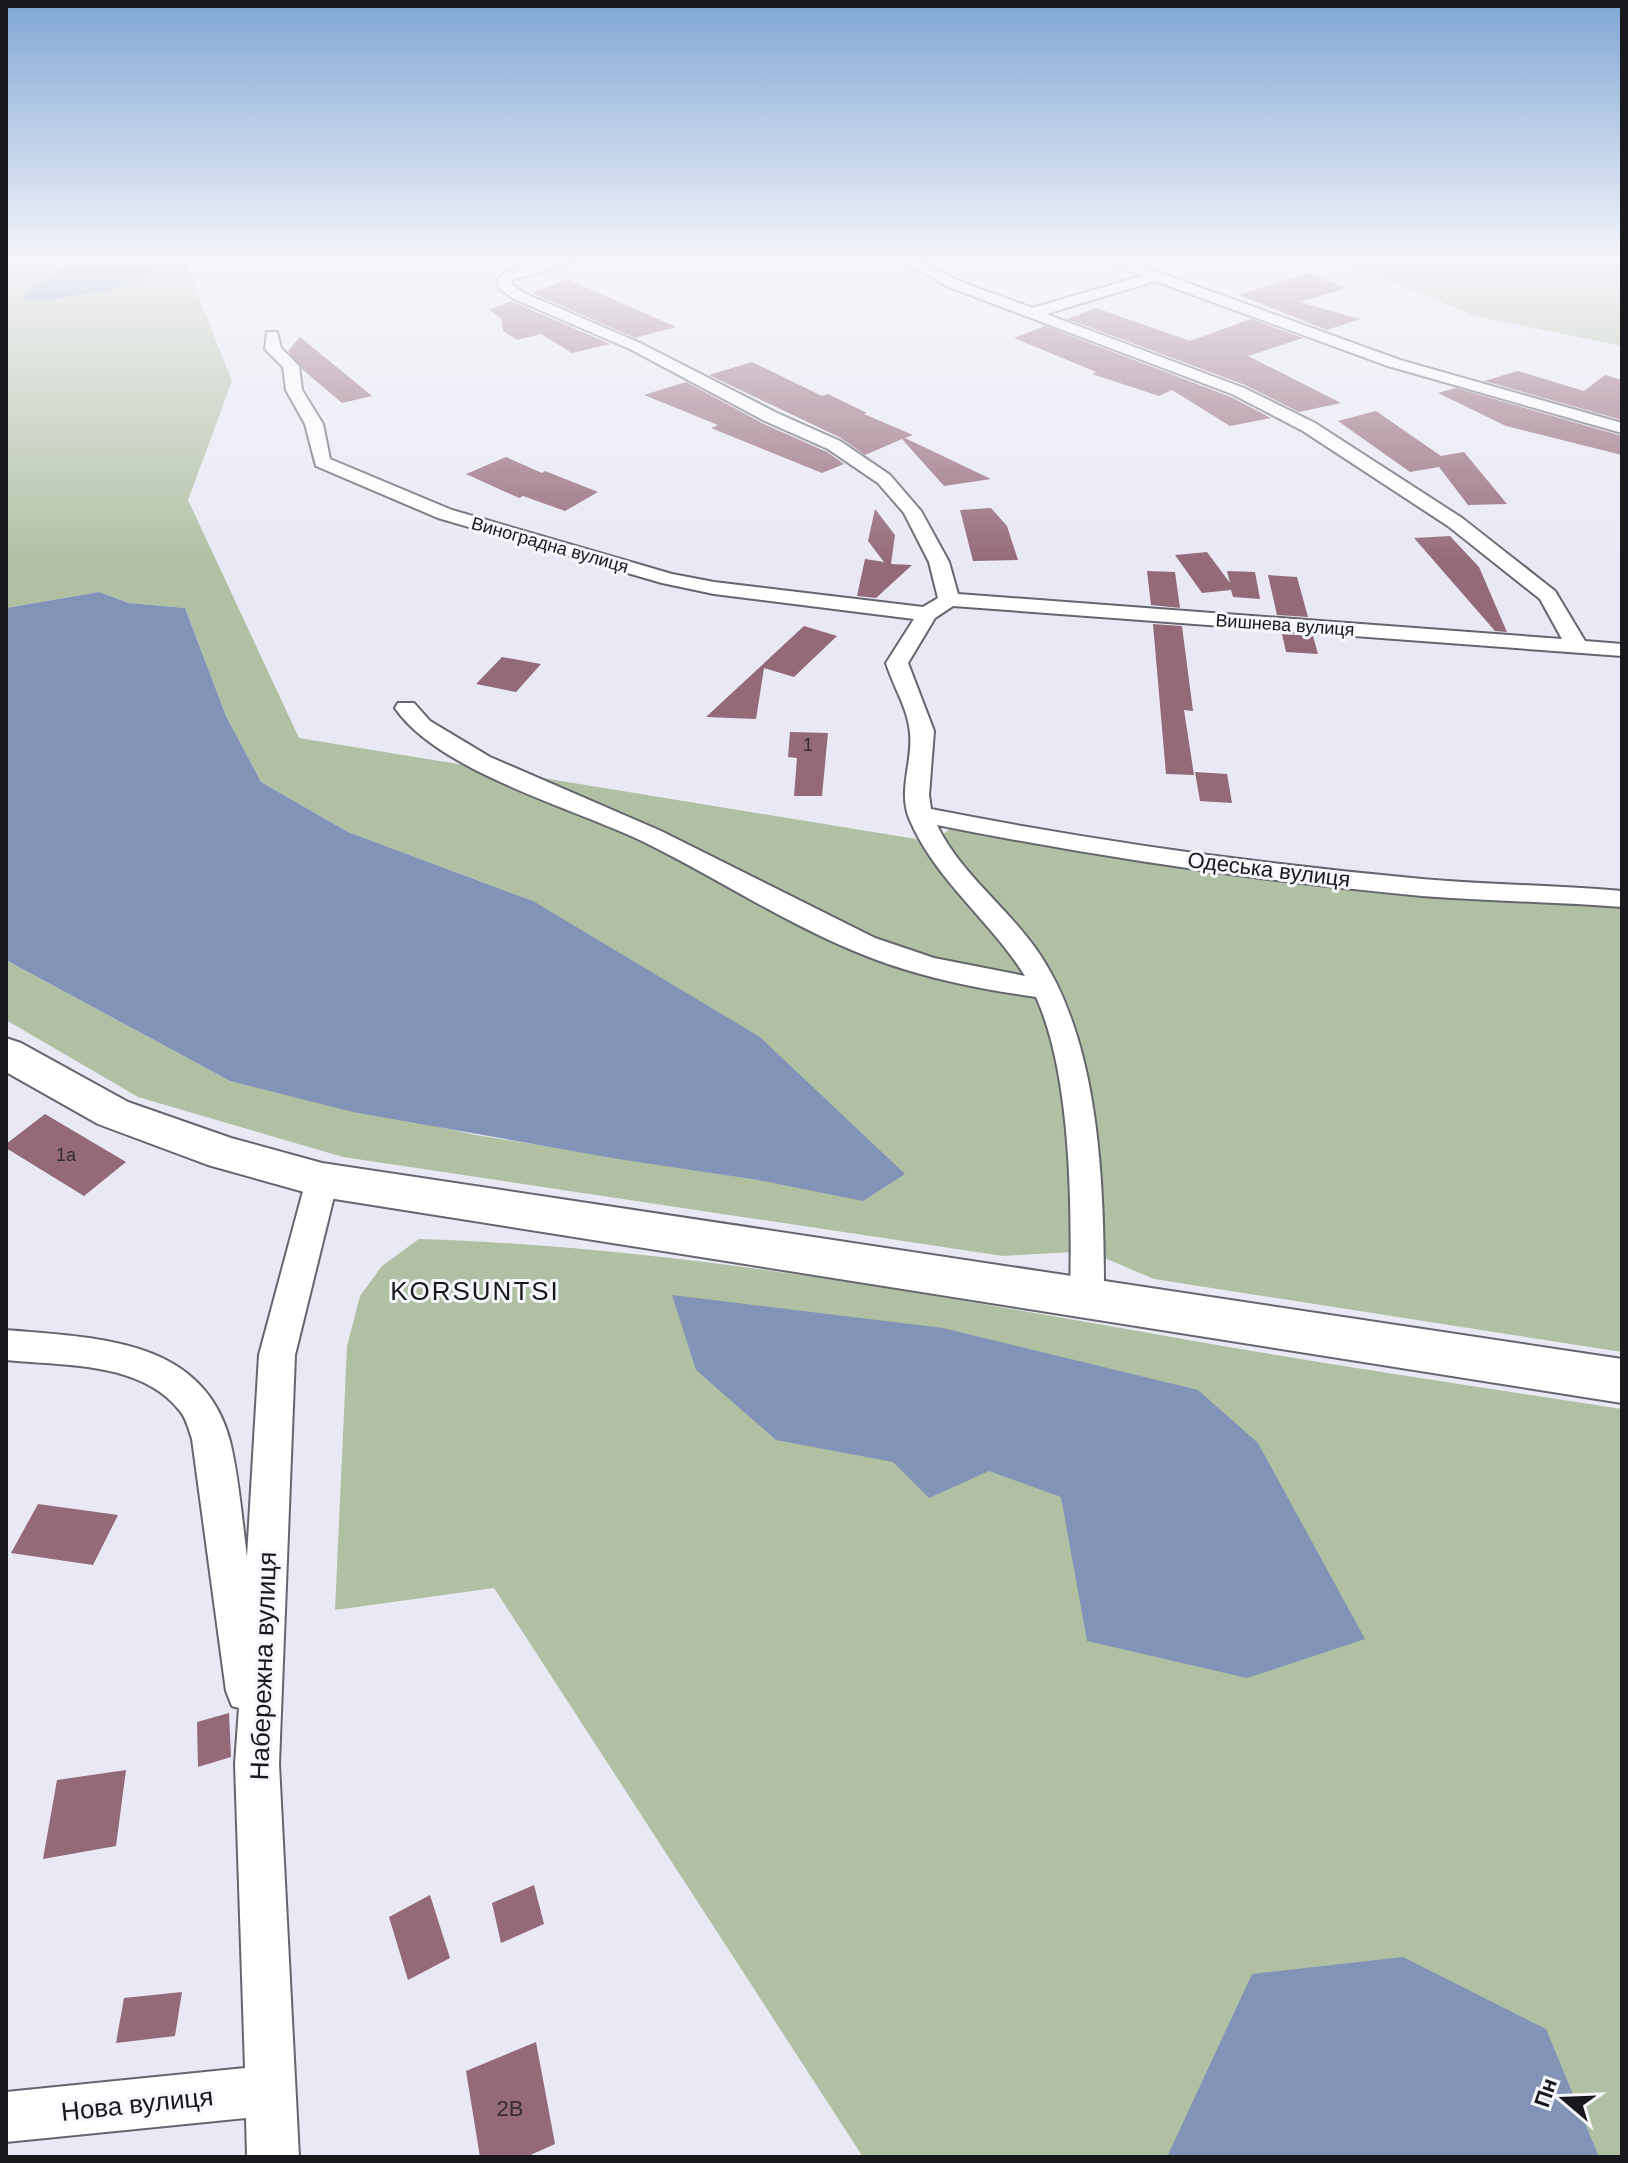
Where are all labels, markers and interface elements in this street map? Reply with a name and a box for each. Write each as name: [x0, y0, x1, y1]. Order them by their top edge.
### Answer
street label: Виноградна вулиця: [469, 513, 631, 577]
street label: Вишнева вулиця: [1215, 610, 1355, 640]
house number: 1: [803, 735, 813, 755]
street label: Одеська вулиця: [1186, 847, 1352, 892]
house number: 1а: [56, 1145, 77, 1165]
district label: KORSUNTSI: [390, 1276, 560, 1306]
street label: Набережна вулиця: [244, 1551, 282, 1781]
north arrow: [1524, 2059, 1604, 2139]
text: Пн: [1529, 2075, 1562, 2110]
street label: Нова вулиця: [59, 2081, 215, 2127]
house number: 2В: [497, 2096, 523, 2121]

